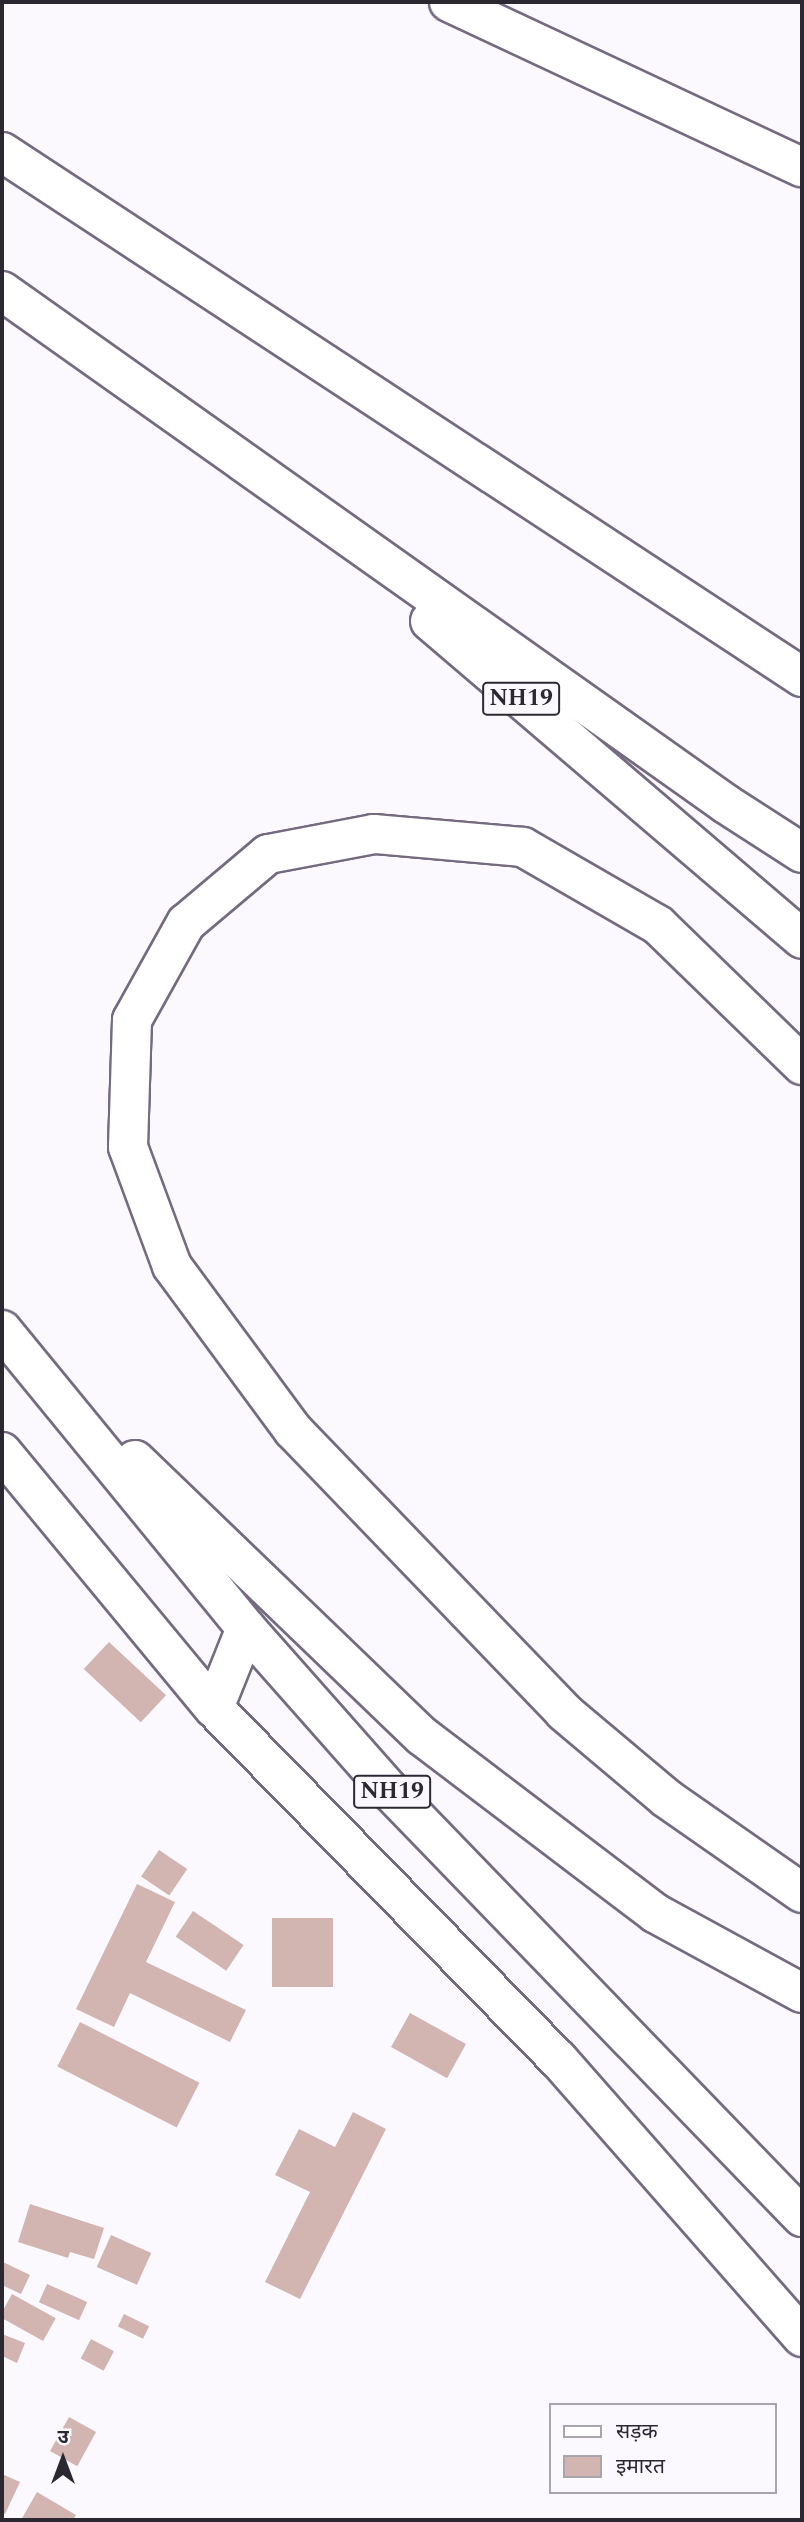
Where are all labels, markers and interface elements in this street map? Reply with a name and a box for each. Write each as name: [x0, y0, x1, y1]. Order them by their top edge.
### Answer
road number: NH19: [481, 680, 561, 719]
road number: NH19: [352, 1772, 432, 1812]
legend: [548, 2403, 776, 2494]
text: सड़क: [616, 2416, 658, 2448]
text: उ: [57, 2423, 69, 2452]
north arrow: [28, 2424, 98, 2494]
text: इमारत: [616, 2451, 665, 2483]

